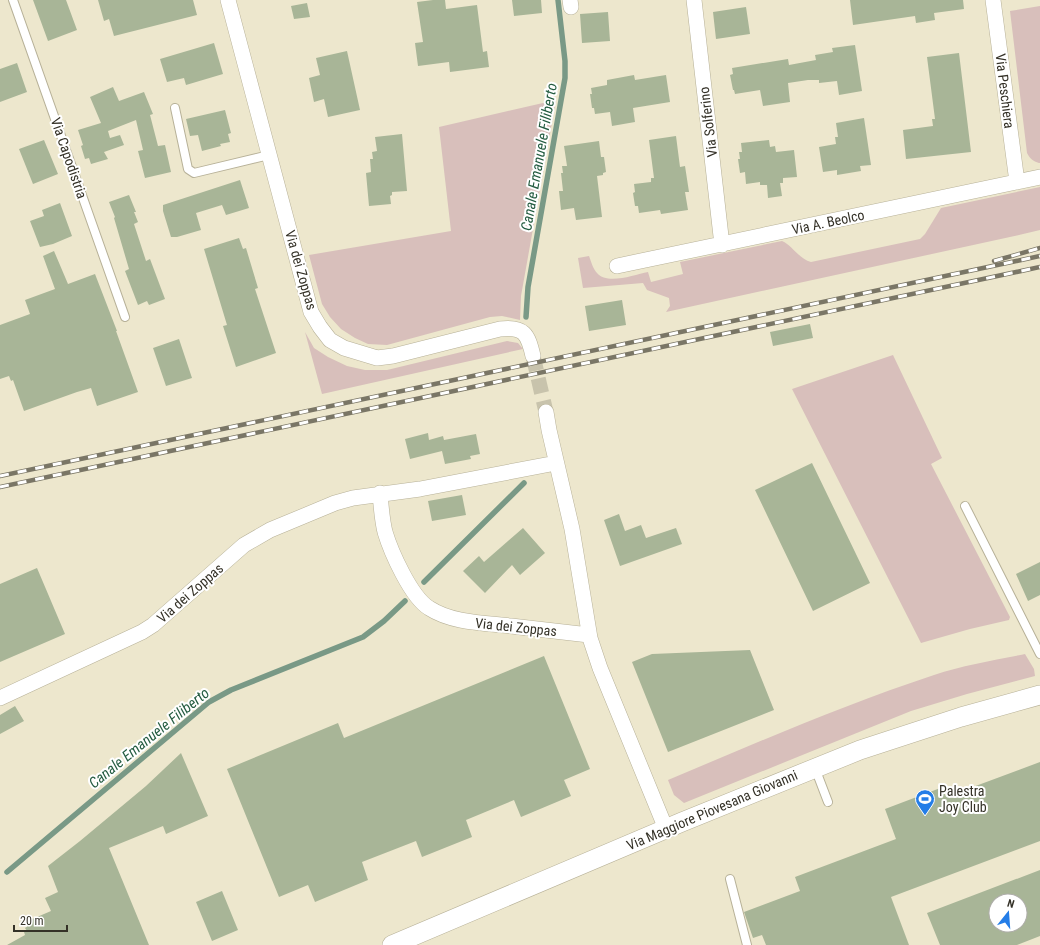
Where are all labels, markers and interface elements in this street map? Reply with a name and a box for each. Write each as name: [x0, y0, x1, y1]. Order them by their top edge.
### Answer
street label: Via Peschiera: [992, 53, 1018, 129]
water label: Canale Emanuele Filiberto: [517, 82, 561, 232]
street label: Via Solferino: [696, 86, 720, 158]
street label: Via Capodistria: [48, 115, 90, 201]
street label: Via A. Beolco: [790, 206, 866, 238]
street label: Via dei Zoppas: [282, 228, 320, 312]
street label: Via dei Zoppas: [154, 560, 226, 626]
street label: Via dei Zoppas: [474, 615, 558, 639]
water label: Canale Emanuele Filiberto: [85, 684, 213, 792]
street label: Via Maggiore Piovesana Giovanni: [624, 767, 800, 853]
place label: Palestra Joy Club: [939, 783, 987, 815]
sports icon: Palestra Joy Club: [914, 788, 936, 816]
north arrow: [988, 893, 1028, 933]
text: N: [1006, 897, 1016, 911]
scale bar: [14, 907, 67, 933]
text: 20 m: [20, 914, 44, 928]

